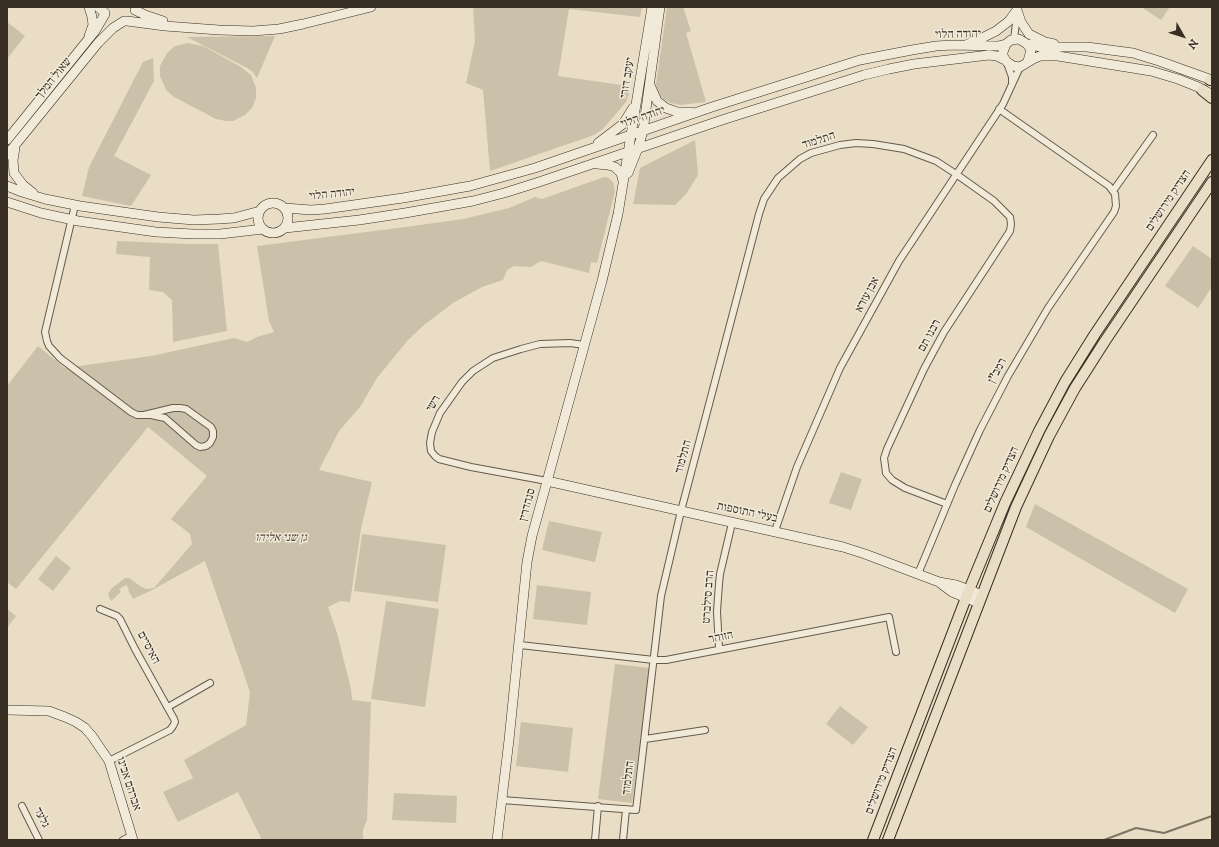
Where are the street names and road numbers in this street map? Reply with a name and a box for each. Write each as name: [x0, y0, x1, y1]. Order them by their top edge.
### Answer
street label: יהודה הלוי: [935, 27, 981, 43]
street label: שאול המלך: [33, 55, 75, 103]
street label: יעקב דורי: [618, 57, 638, 99]
street label: יהודה הלוי: [619, 104, 667, 132]
street label: התלמוד: [801, 129, 837, 153]
street label: הצדיק מירושלים: [1143, 168, 1195, 234]
street label: יהודה הלוי: [308, 185, 356, 205]
street label: אבן עזרא: [852, 275, 884, 315]
street label: רבנו תם: [915, 317, 945, 355]
street label: רמב"ן: [985, 356, 1011, 386]
street label: רשי: [424, 393, 444, 415]
street label: התלמוד: [673, 439, 695, 475]
street label: הצדיק מירושלים: [981, 445, 1023, 515]
street label: סנהדרין: [517, 487, 539, 523]
street label: בעלי התוספות: [715, 500, 779, 526]
street label: הרב סילברט: [700, 570, 718, 624]
street label: האיסיים: [133, 629, 163, 667]
street label: הזוהר: [707, 629, 735, 647]
street label: הצדיק מירושלים: [863, 745, 901, 817]
street label: אברהם אבינו: [113, 755, 143, 813]
street label: התלמוד: [620, 760, 638, 796]
street label: גלעד: [30, 805, 52, 831]

